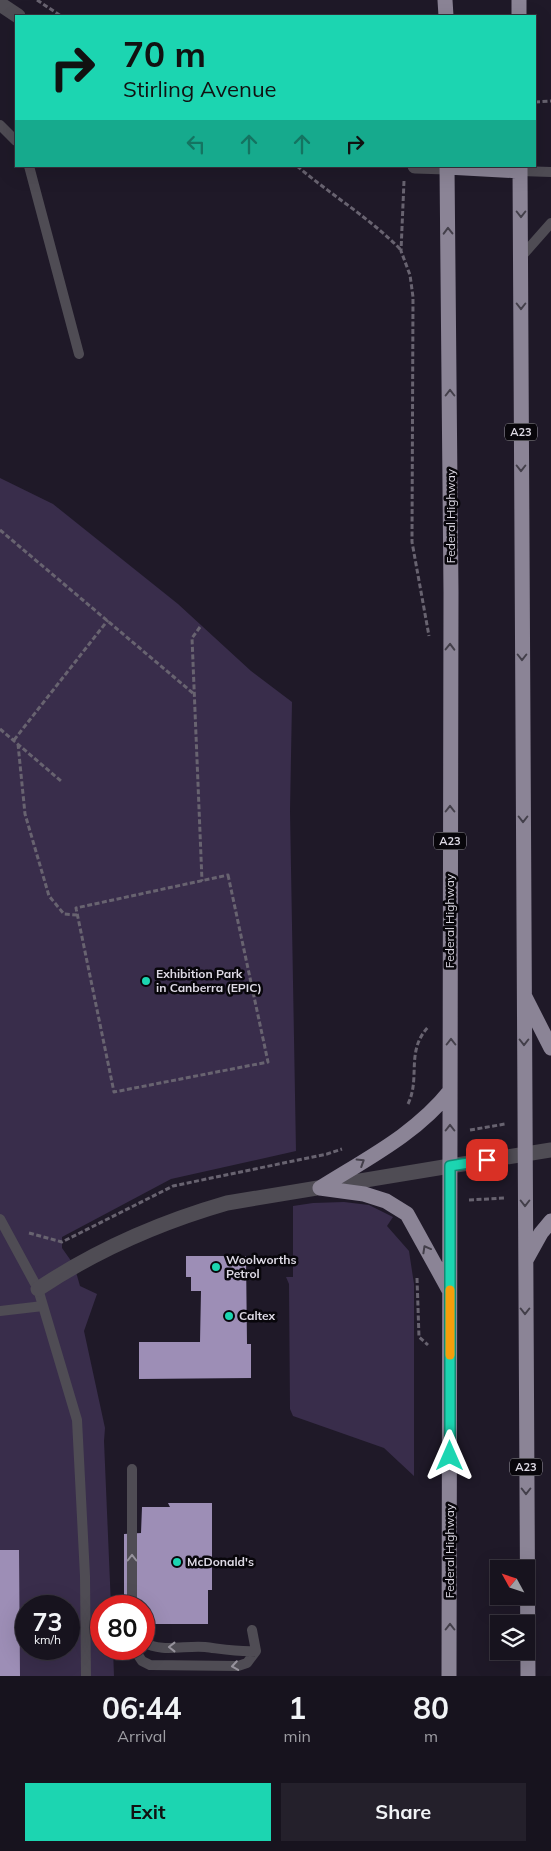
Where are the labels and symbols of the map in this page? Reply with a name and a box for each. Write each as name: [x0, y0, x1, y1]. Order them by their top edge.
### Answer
one-way arrow: [515, 210, 526, 218]
one-way arrow: [443, 226, 453, 234]
one-way arrow: [516, 302, 526, 310]
one-way arrow: [445, 389, 455, 396]
road number: A23: [505, 424, 537, 441]
one-way arrow: [516, 464, 526, 472]
street label: Federal Highway: [443, 468, 458, 563]
one-way arrow: [445, 643, 455, 650]
one-way arrow: [517, 653, 527, 661]
one-way arrow: [445, 805, 455, 813]
one-way arrow: [518, 816, 528, 823]
road number: A23: [434, 832, 466, 849]
street label: Federal Highway: [442, 873, 457, 968]
place label: Exhibition Park in Canberra (EPIC): [156, 966, 262, 995]
marker: Exhibition Park in Canberra (EPIC): [140, 975, 152, 987]
one-way arrow: [446, 1038, 456, 1046]
one-way arrow: [519, 1038, 529, 1046]
one-way arrow: [445, 1124, 455, 1132]
pin: [466, 1139, 508, 1181]
one-way arrow: [355, 1159, 364, 1168]
one-way arrow: [520, 1200, 530, 1207]
one-way arrow: [422, 1246, 432, 1255]
place label: Woolworths Petrol: [226, 1252, 296, 1281]
marker: Woolworths Petrol: [210, 1261, 222, 1273]
place label: Caltex: [239, 1308, 276, 1323]
one-way arrow: [520, 1308, 530, 1315]
marker: Caltex: [223, 1310, 235, 1322]
position arrow: [423, 1429, 475, 1481]
road number: A23: [510, 1458, 542, 1475]
one-way arrow: [521, 1487, 532, 1495]
street label: Federal Highway: [442, 1503, 457, 1598]
one-way arrow: [127, 1553, 137, 1561]
place label: McDonald's: [187, 1554, 254, 1569]
marker: McDonald's: [171, 1556, 183, 1568]
north arrow: [490, 1560, 535, 1605]
speed limit sign: 80: [90, 1595, 155, 1660]
one-way arrow: [444, 1623, 455, 1631]
one-way arrow: [168, 1642, 176, 1652]
one-way arrow: [231, 1660, 240, 1670]

